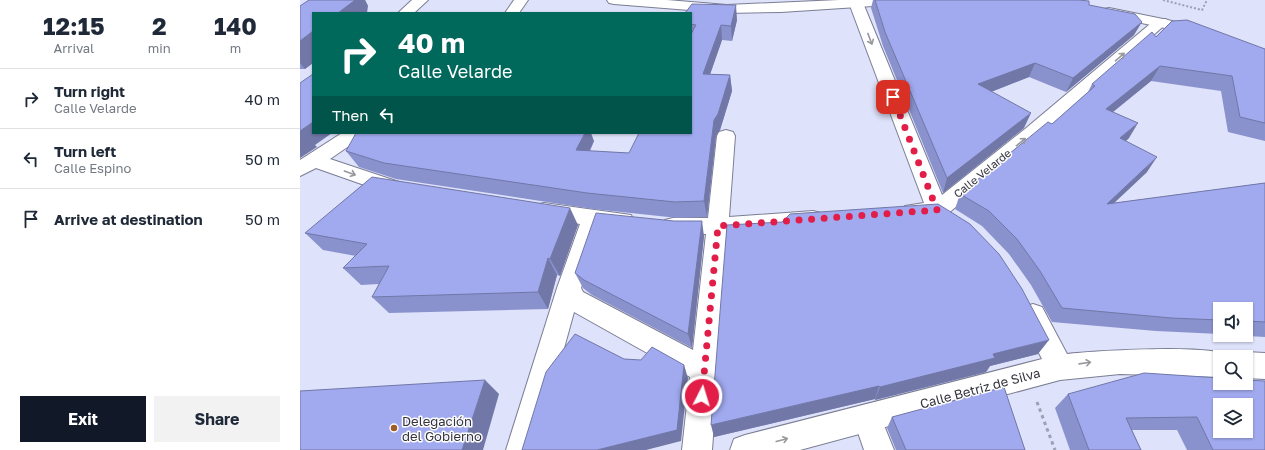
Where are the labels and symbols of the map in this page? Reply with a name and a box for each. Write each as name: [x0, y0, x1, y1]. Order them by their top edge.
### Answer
one-way arrow: [867, 33, 875, 45]
one-way arrow: [1115, 52, 1125, 62]
pin: [876, 80, 910, 114]
one-way arrow: [1016, 137, 1027, 146]
street label: Calle Velarde: [951, 146, 1013, 200]
one-way arrow: [343, 169, 355, 177]
one-way arrow: [1078, 359, 1091, 367]
street label: Calle Betriz de Silva: [918, 364, 1042, 412]
position arrow: [681, 375, 723, 417]
place label: Delegación del Gobierno: [402, 413, 482, 444]
marker: Delegación del Gobierno: [389, 423, 399, 433]
one-way arrow: [776, 436, 789, 443]

